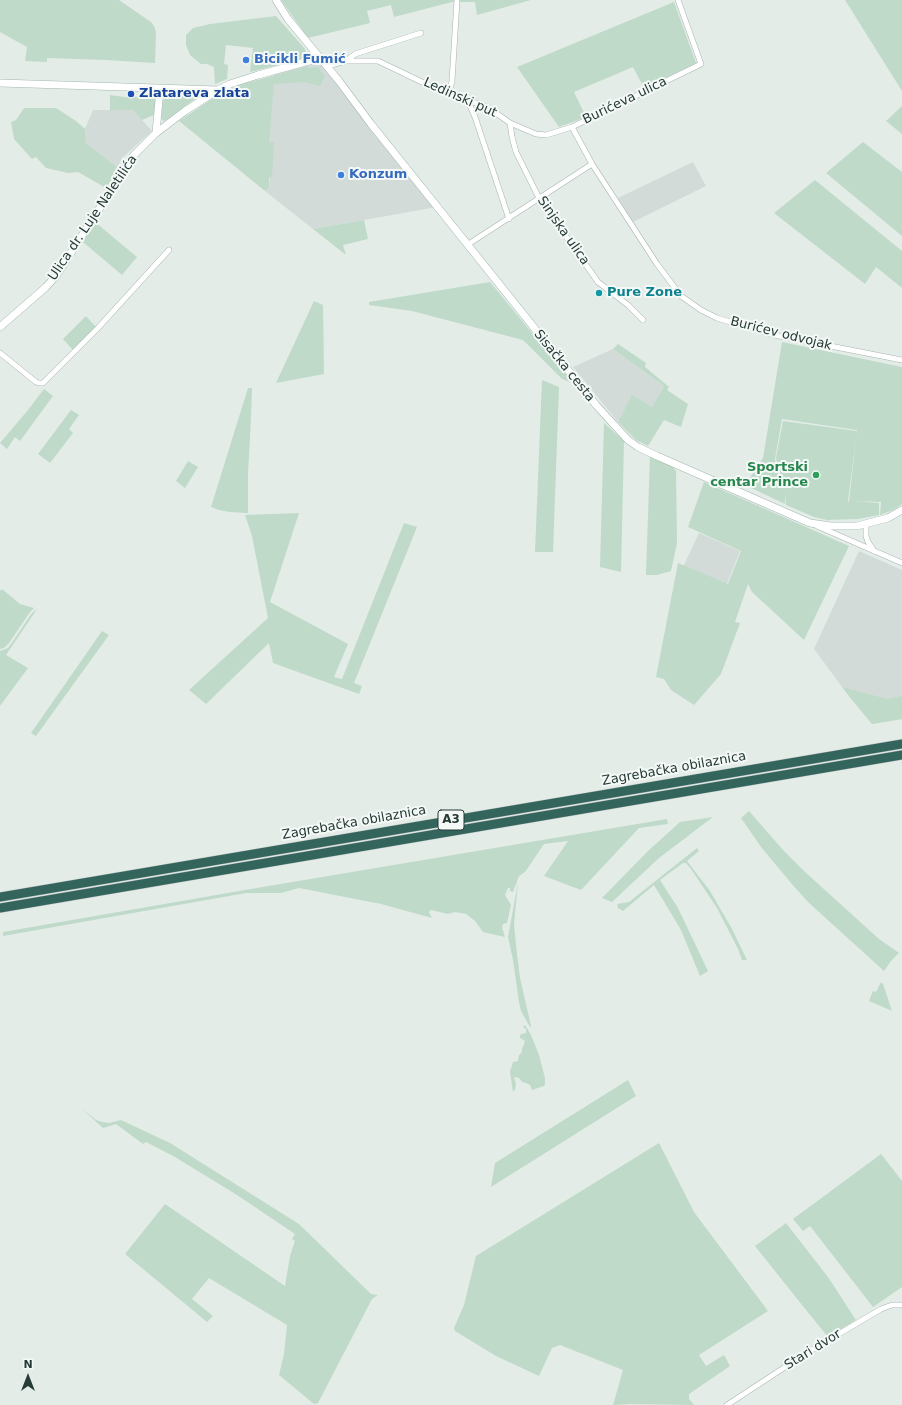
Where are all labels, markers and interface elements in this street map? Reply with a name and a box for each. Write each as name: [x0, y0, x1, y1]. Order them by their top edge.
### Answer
place label: Bicikli Fumić: [254, 52, 346, 68]
marker: Bicikli Fumić: [241, 55, 251, 65]
street label: Burićeva ulica: [580, 74, 670, 128]
street label: Ledinski put: [421, 75, 499, 121]
place label: Zlatareva zlata: [139, 86, 249, 102]
marker: Zlatareva zlata: [126, 89, 136, 99]
street label: Ulica dr. Luje Naletilića: [45, 152, 141, 284]
place label: Konzum: [349, 167, 407, 183]
marker: Konzum: [336, 170, 346, 180]
street label: Sinjska ulica: [534, 194, 592, 268]
place label: Pure Zone: [607, 285, 682, 301]
marker: Pure Zone: [594, 288, 604, 298]
street label: Burićev odvojak: [729, 314, 833, 354]
street label: Sisačka cesta: [530, 327, 598, 405]
place label: Sportski centar Prince: [710, 460, 808, 491]
marker: Sportski centar Prince: [811, 470, 821, 480]
street label: Zagrebačka obilaznica: [601, 749, 747, 789]
street label: Zagrebačka obilaznica: [281, 803, 427, 843]
road number: A3: [438, 810, 464, 830]
street label: Stari dvor: [782, 1327, 844, 1373]
north arrow: [8, 1357, 48, 1397]
text: N: [23, 1358, 33, 1371]

